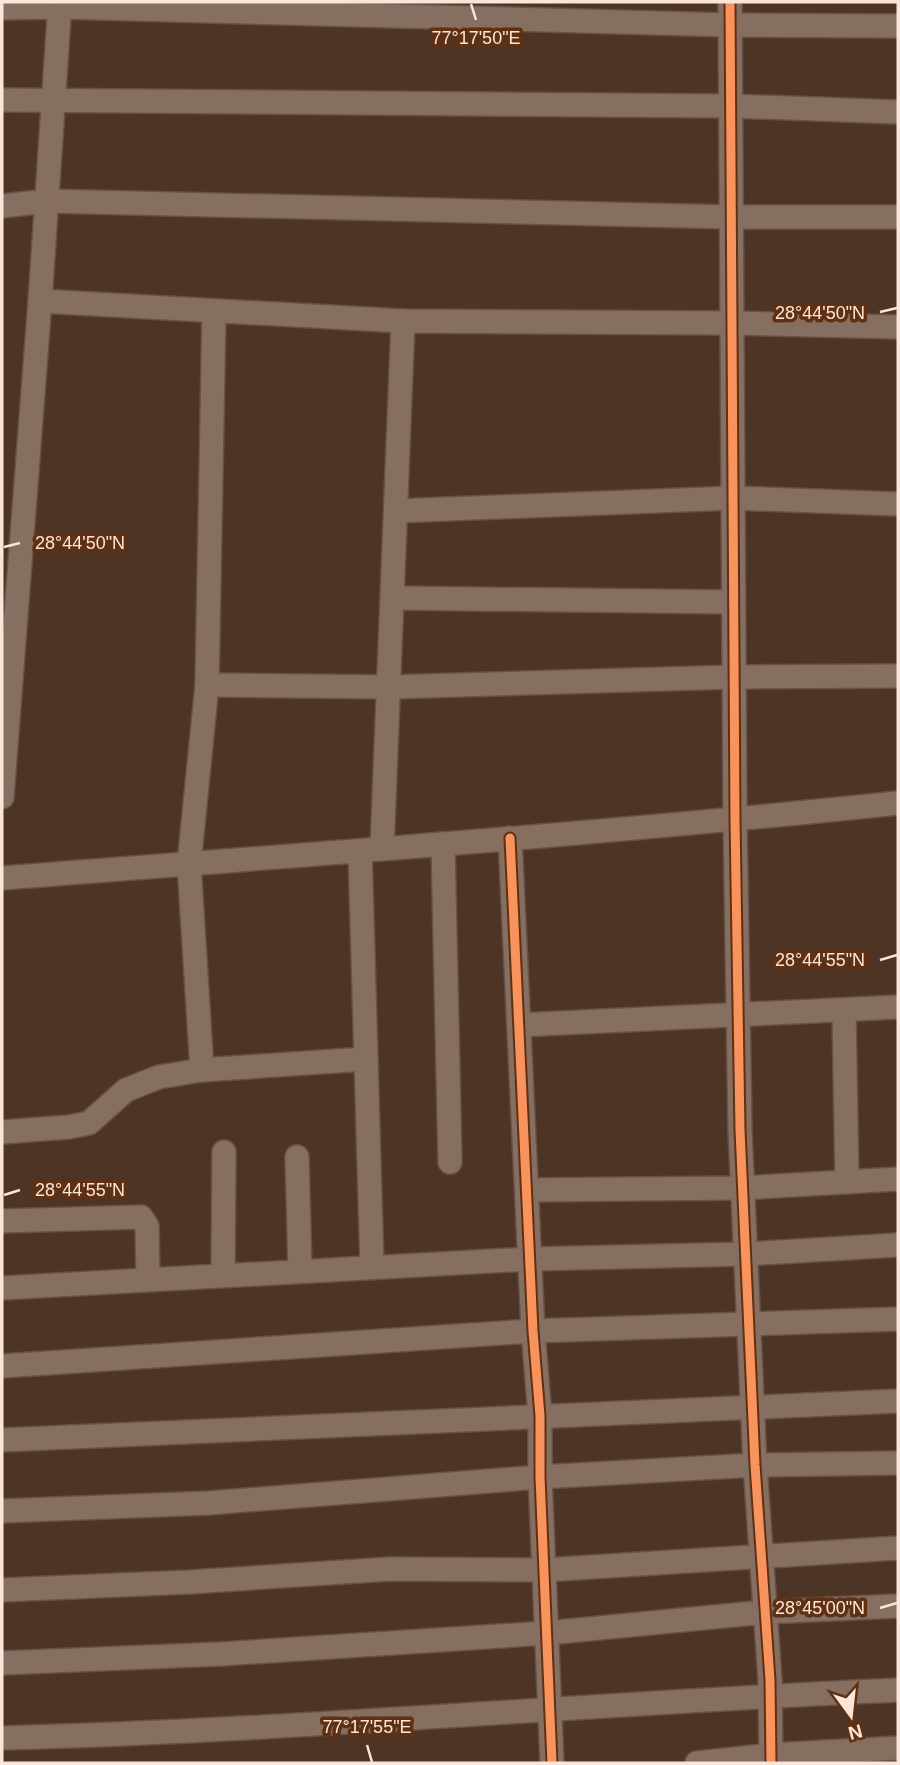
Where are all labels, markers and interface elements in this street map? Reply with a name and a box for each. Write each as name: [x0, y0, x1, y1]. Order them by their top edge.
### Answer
text: 77°17'50"E: [431, 28, 521, 48]
text: 28°44'50"N: [775, 303, 865, 323]
text: 28°44'50"N: [35, 533, 125, 553]
text: 28°44'55"N: [775, 950, 865, 970]
text: 28°44'55"N: [35, 1180, 125, 1200]
text: 28°45'00"N: [775, 1598, 865, 1618]
north arrow: [816, 1681, 886, 1751]
text: 77°17'55"E: [322, 1717, 412, 1737]
text: N: [846, 1720, 865, 1744]

